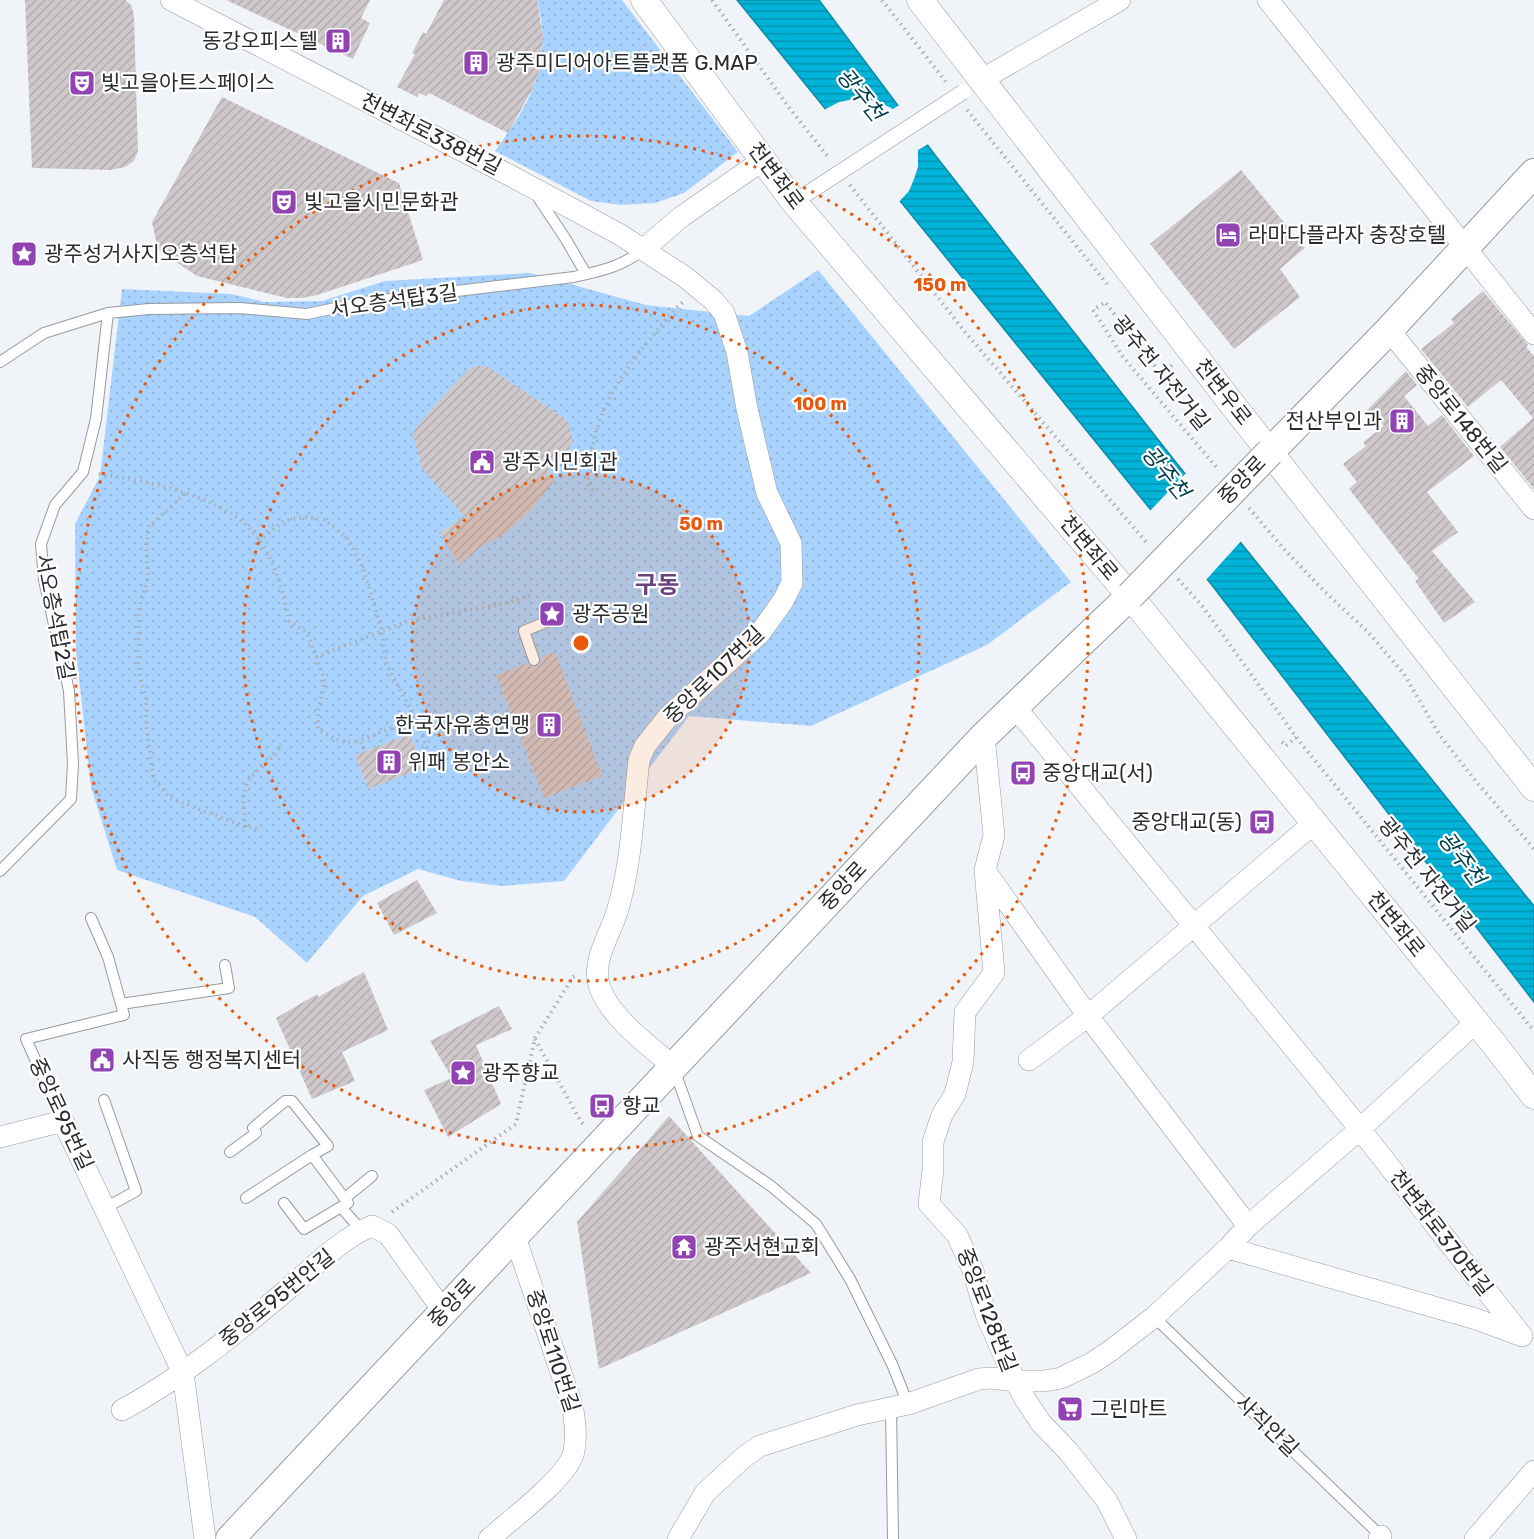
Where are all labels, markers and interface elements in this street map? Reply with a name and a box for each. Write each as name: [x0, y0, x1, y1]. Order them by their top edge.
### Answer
building icon: 동강오피스텔: [323, 26, 353, 56]
place label: 동강오피스텔: [202, 28, 318, 53]
building icon: 광주미디어아트플랫폼 G.MAP: [461, 48, 491, 78]
place label: 광주미디어아트플랫폼 G.MAP: [496, 50, 758, 75]
water label: 광주천: [831, 62, 892, 129]
theatre icon: 빛고을아트스페이스: [67, 68, 97, 98]
place label: 빛고을아트스페이스: [101, 70, 275, 95]
street label: 천변좌로338번길: [357, 87, 506, 180]
street label: 천변좌로: [743, 137, 810, 214]
theatre icon: 빛고을시민문화관: [269, 187, 299, 217]
place label: 빛고을시민문화관: [304, 189, 459, 214]
hotel icon: 라마다플라자 충장호텔: [1213, 220, 1243, 250]
place label: 라마다플라자 충장호텔: [1248, 222, 1446, 247]
place icon: 광주성거사지오층석탑: [9, 239, 39, 269]
place label: 광주성거사지오층석탑: [44, 241, 237, 266]
text: 150 m: [913, 274, 967, 296]
street label: 서오층석탑3길: [329, 279, 459, 322]
street label: 광주천 자전거길: [1107, 310, 1215, 435]
street label: 천변우로: [1190, 354, 1257, 430]
street label: 중앙로148번길: [1410, 360, 1513, 478]
text: 100 m: [793, 393, 847, 415]
building icon: 전산부인과: [1387, 406, 1417, 436]
place label: 전산부인과: [1285, 408, 1382, 433]
water label: 광주천: [1136, 440, 1197, 507]
public building icon: 광주시민회관: [467, 447, 497, 477]
place label: 광주시민회관: [502, 449, 618, 474]
street label: 중앙로: [1213, 450, 1271, 509]
street label: 천변좌로: [1055, 510, 1124, 585]
text: 50 m: [679, 513, 723, 535]
street label: 서오층석탑2길: [31, 552, 80, 682]
district label: 구동: [635, 571, 679, 599]
place icon: 광주공원: [537, 599, 567, 629]
place label: 광주공원: [572, 601, 649, 626]
street label: 중앙로107번길: [658, 621, 769, 729]
centre of rings: [571, 633, 591, 653]
building icon: 한국자유총연맹: [534, 710, 564, 740]
place label: 한국자유총연맹: [395, 712, 530, 737]
building icon: 위패 봉안소: [374, 747, 404, 777]
place label: 위패 봉안소: [408, 749, 510, 774]
bus stop icon: 중앙대교(서): [1008, 758, 1038, 788]
place label: 중앙대교(서): [1042, 760, 1153, 785]
bus stop icon: 중앙대교(동): [1247, 807, 1277, 837]
place label: 중앙대교(동): [1131, 809, 1242, 834]
street label: 광주천 자전거길: [1373, 812, 1481, 937]
water label: 광주천: [1433, 826, 1492, 893]
street label: 중앙로: [814, 856, 872, 915]
street label: 천변좌로: [1362, 886, 1430, 962]
public building icon: 사직동 행정복지센터: [87, 1045, 117, 1075]
place label: 사직동 행정복지센터: [122, 1047, 301, 1072]
street label: 중앙로95번길: [24, 1053, 98, 1174]
place icon: 광주향교: [448, 1058, 478, 1088]
place label: 광주향교: [482, 1060, 559, 1085]
bus stop icon: 향교: [587, 1091, 617, 1121]
place label: 향교: [622, 1093, 661, 1118]
street label: 천변좌로370번길: [1385, 1165, 1498, 1301]
temple icon: 광주서현교회: [669, 1232, 699, 1262]
place label: 광주서현교회: [704, 1234, 820, 1259]
street label: 중앙로95번안길: [214, 1244, 339, 1352]
street label: 중앙로128번길: [952, 1244, 1023, 1376]
street label: 중앙로: [423, 1273, 481, 1332]
street label: 중앙로110번길: [522, 1286, 585, 1416]
street label: 사직안길: [1231, 1390, 1304, 1461]
supermarket icon: 그린마트: [1055, 1394, 1085, 1424]
place label: 그린마트: [1090, 1396, 1167, 1421]

